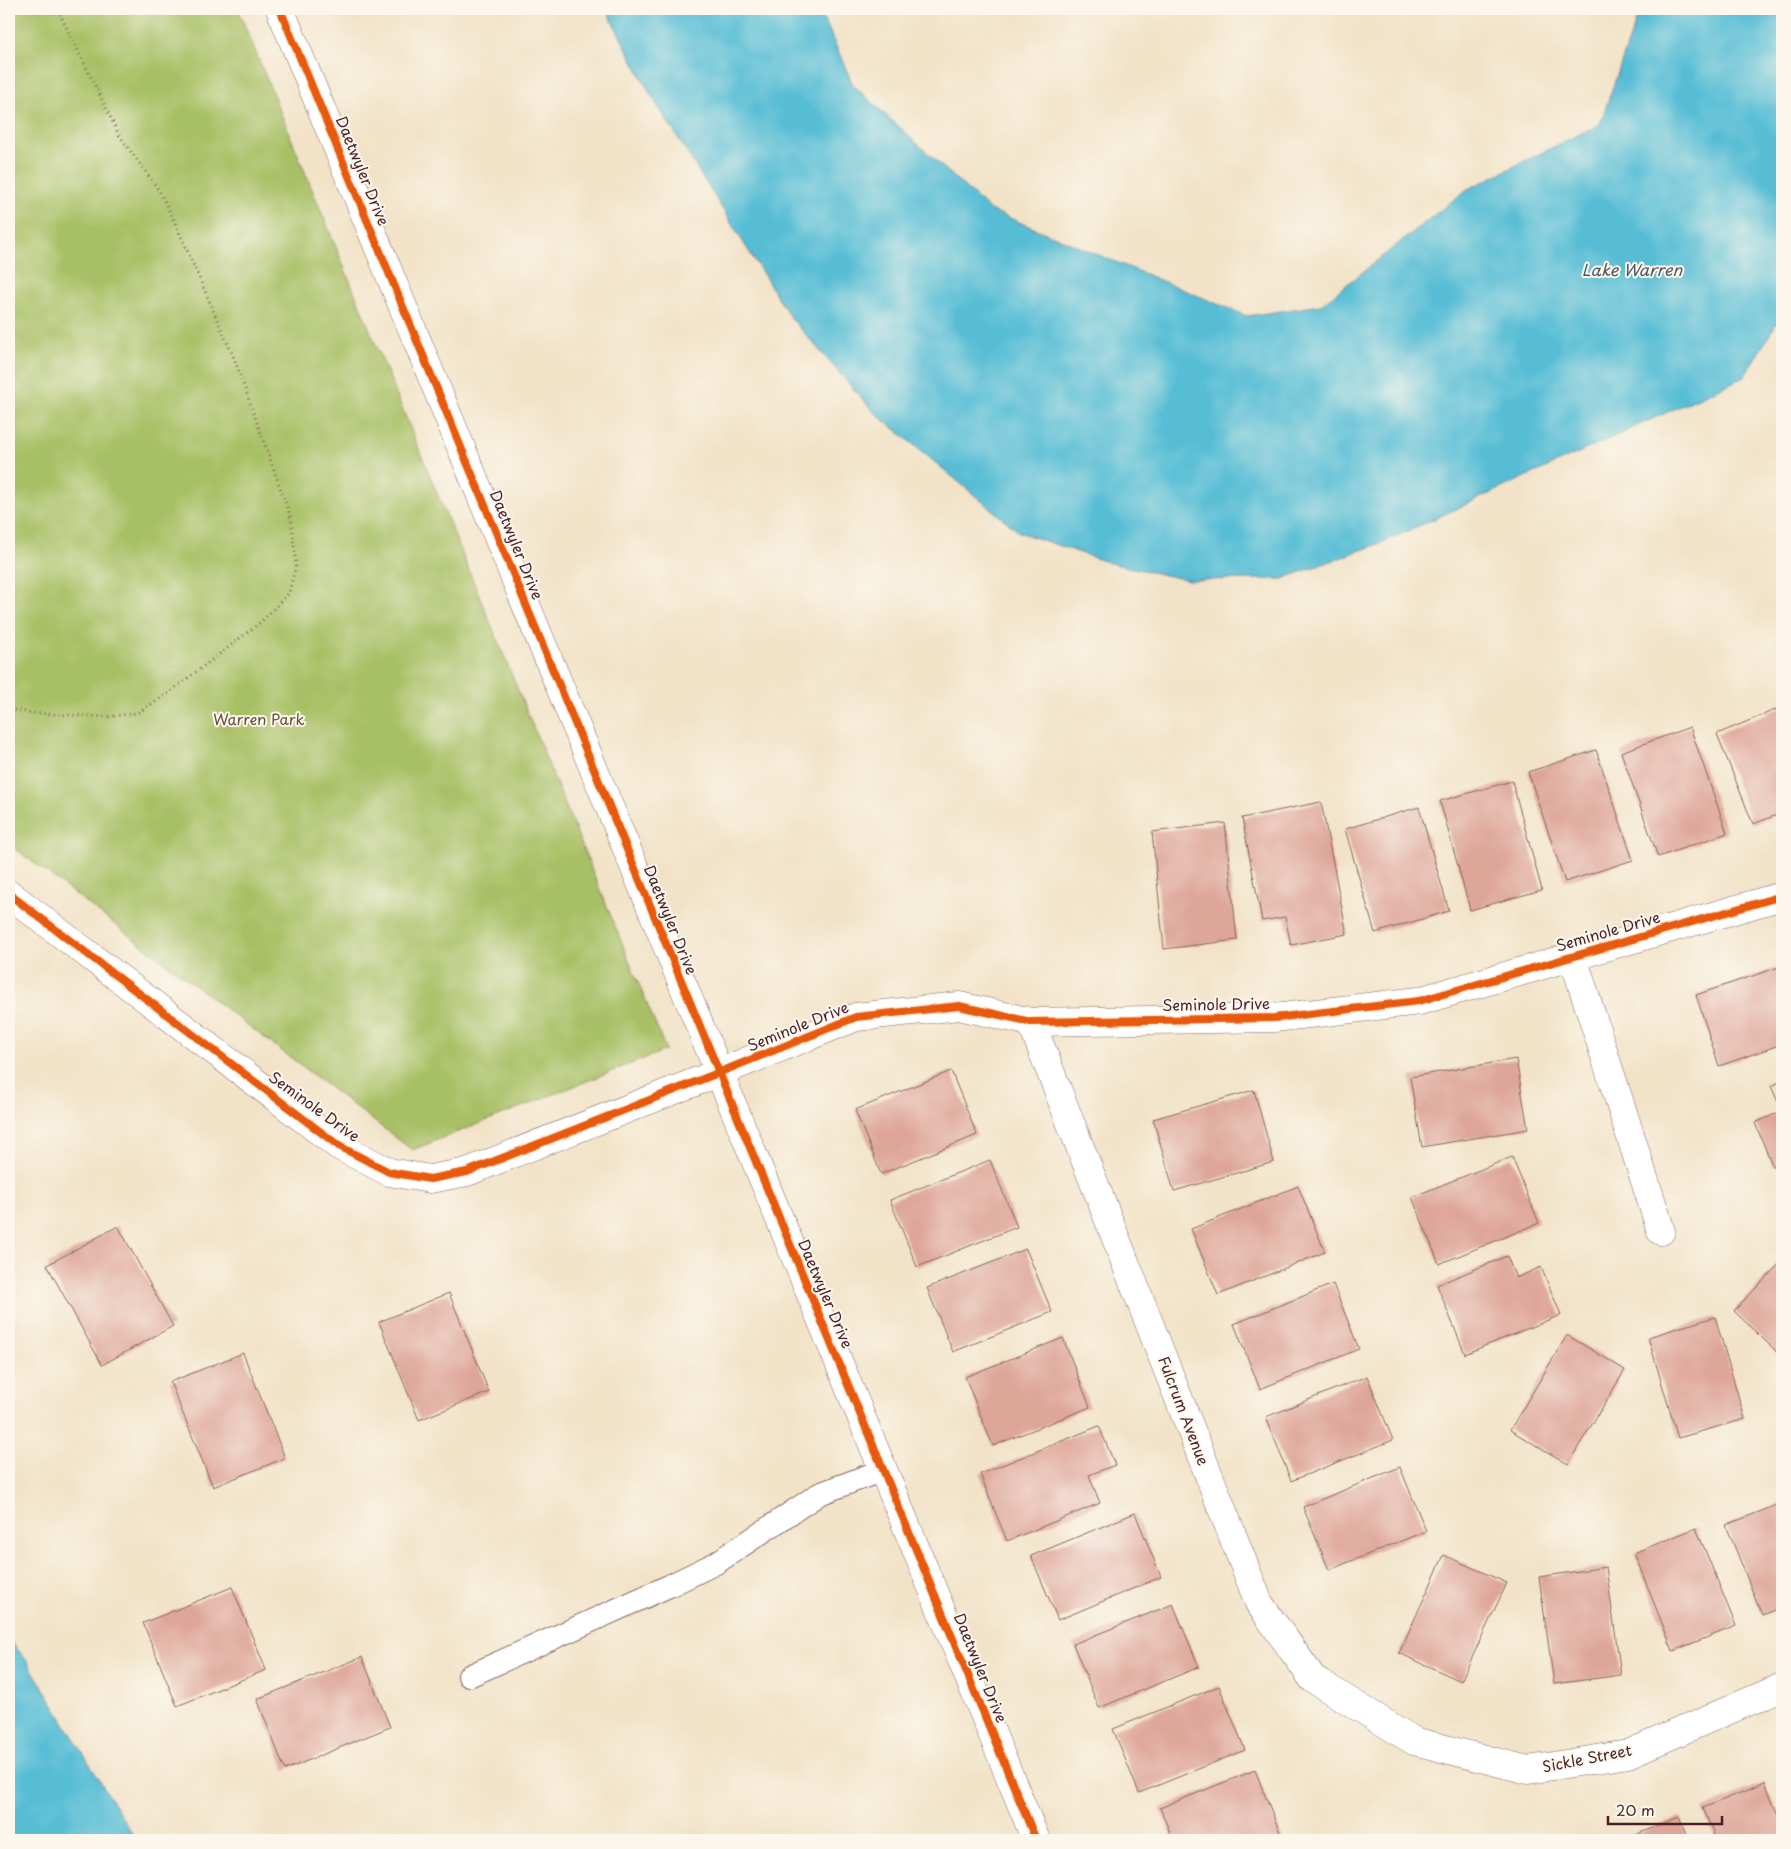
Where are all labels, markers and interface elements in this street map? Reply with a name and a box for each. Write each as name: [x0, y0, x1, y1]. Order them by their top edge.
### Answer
street label: Daetwyler Drive: [331, 112, 396, 229]
water label: Lake Warren: [1582, 257, 1684, 281]
street label: Daetwyler Drive: [485, 486, 550, 603]
park label: Warren Park: [213, 707, 305, 730]
street label: Daetwyler Drive: [639, 861, 704, 978]
street label: Seminole Drive: [1553, 905, 1663, 956]
street label: Seminole Drive: [1162, 991, 1270, 1016]
street label: Seminole Drive: [743, 995, 852, 1056]
street label: Seminole Drive: [265, 1065, 365, 1147]
street label: Daetwyler Drive: [793, 1235, 860, 1352]
street label: Fulcrum Avenue: [1153, 1353, 1216, 1468]
street label: Daetwyler Drive: [949, 1609, 1014, 1726]
street label: Sickle Street: [1540, 1738, 1633, 1777]
scale bar: [1608, 1794, 1722, 1826]
text: 20 m: [1616, 1798, 1655, 1821]

